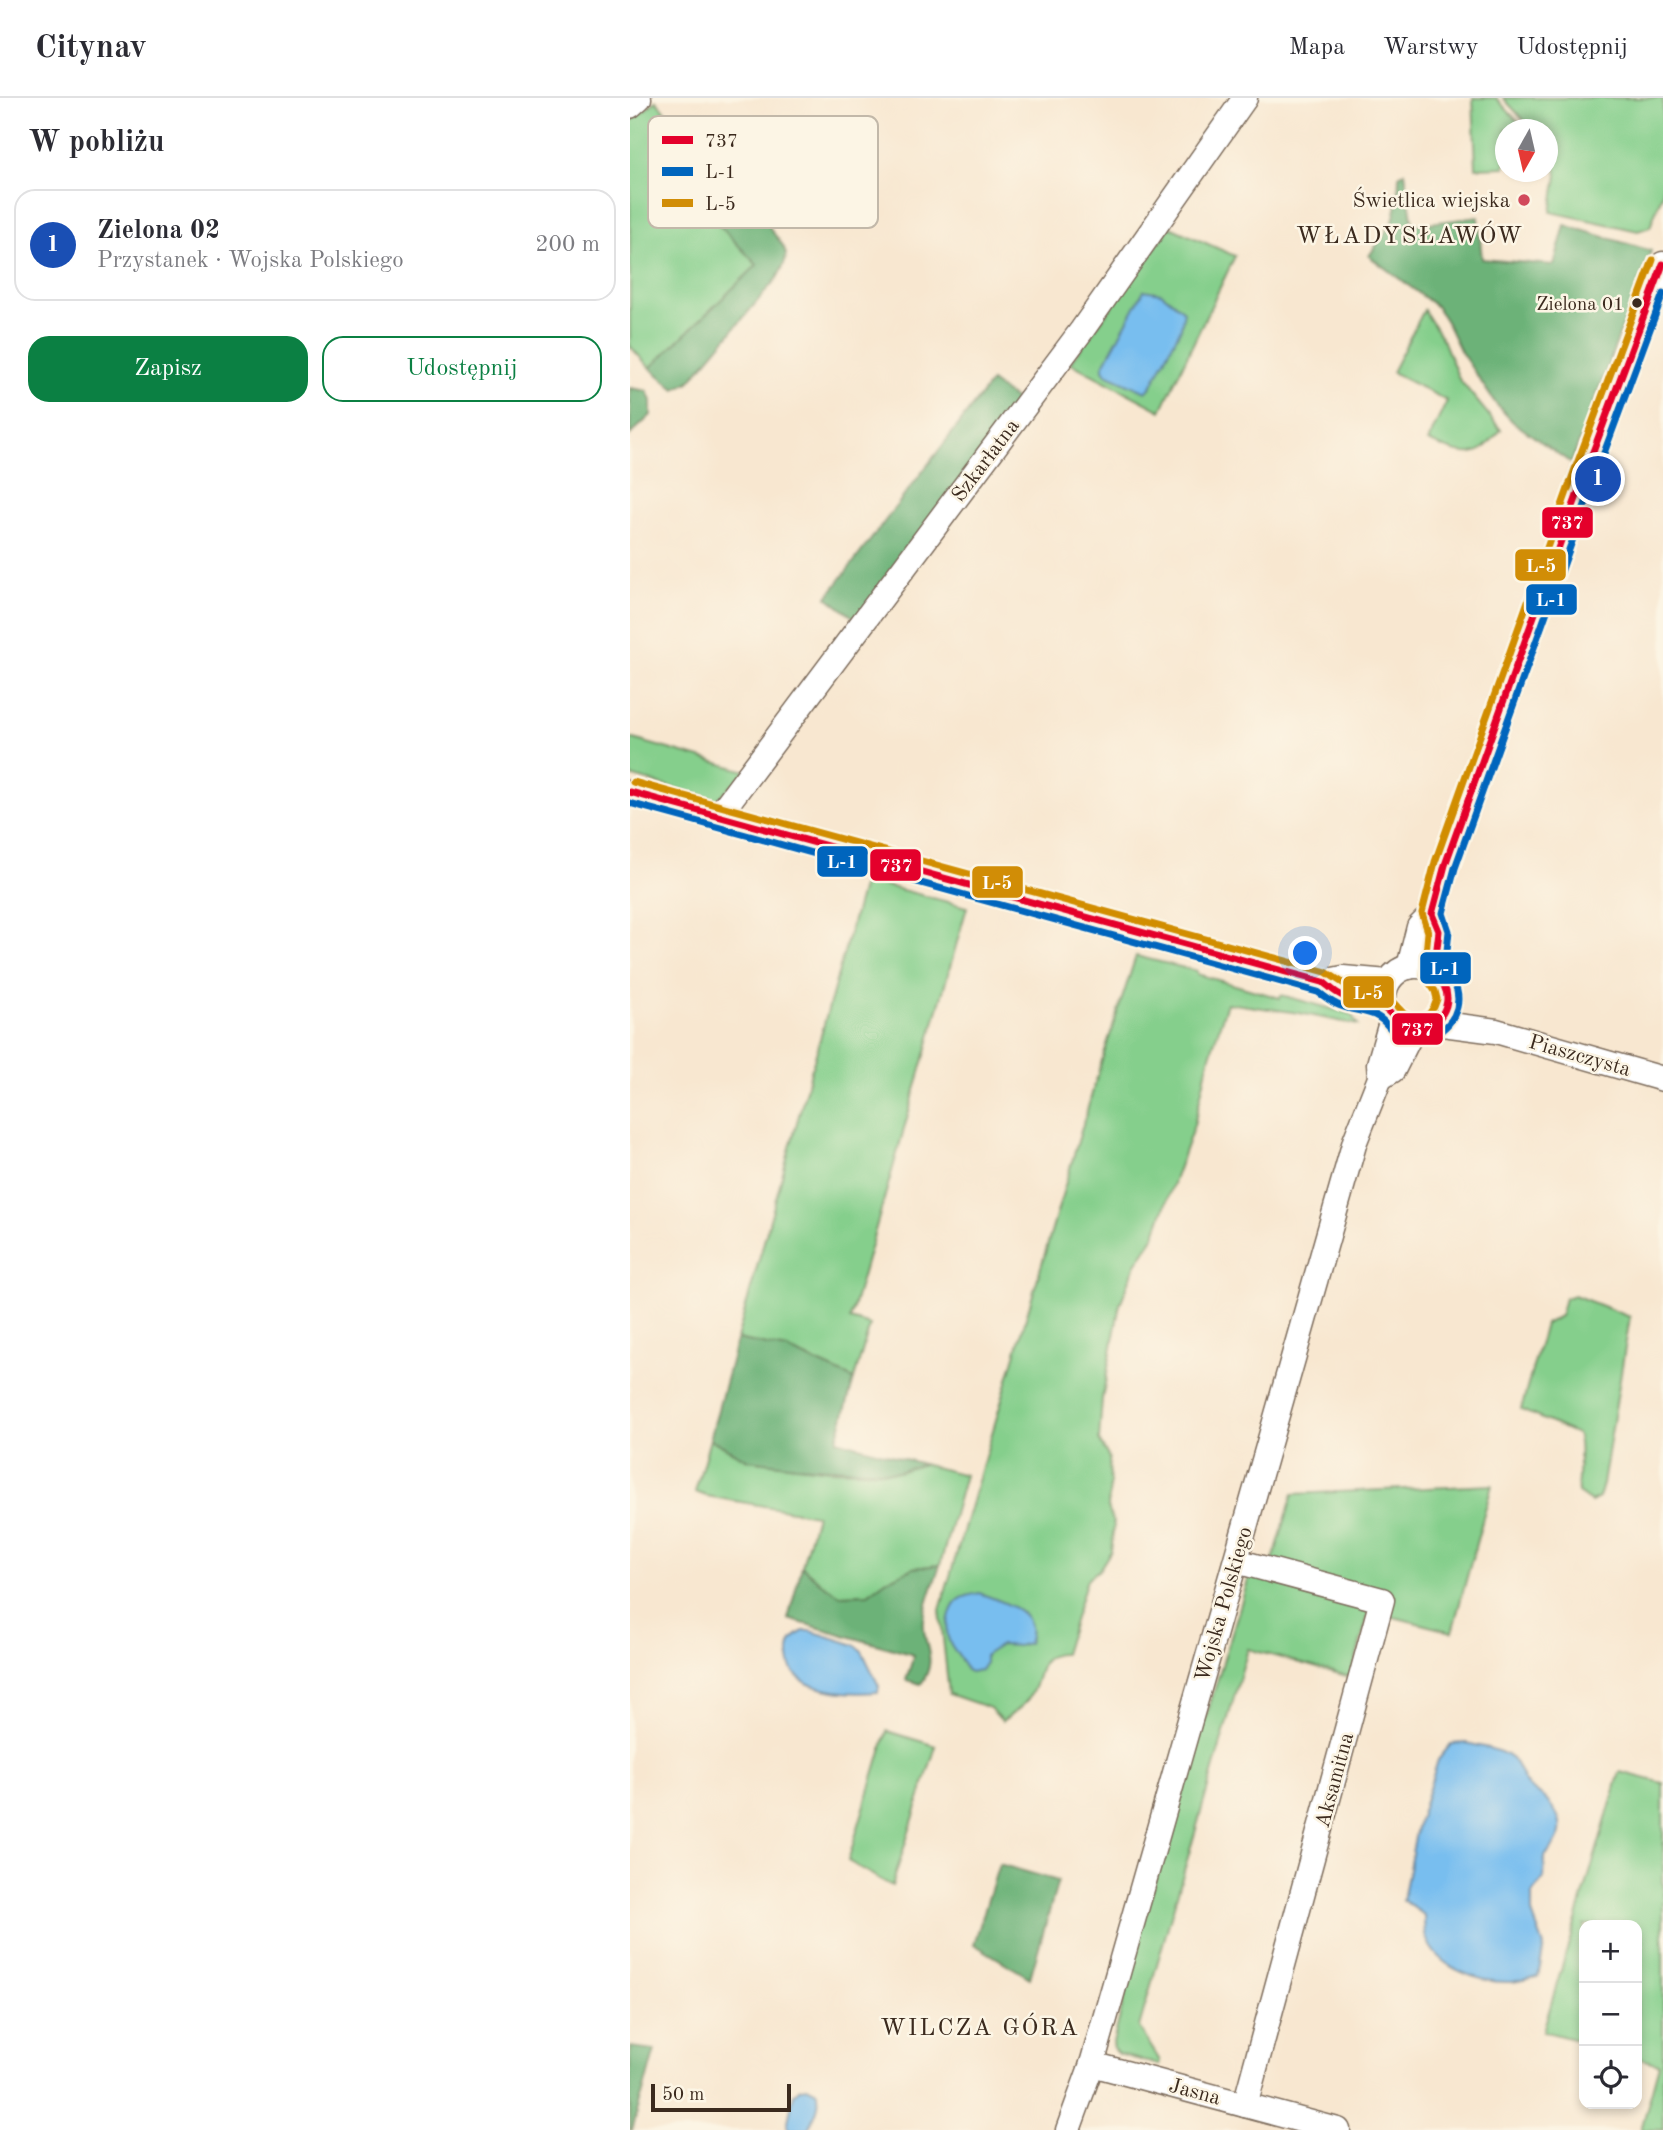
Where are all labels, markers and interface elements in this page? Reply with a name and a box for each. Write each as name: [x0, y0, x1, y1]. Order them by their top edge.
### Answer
text: Citynav: [35, 32, 147, 65]
text: Mapa: [1289, 36, 1345, 60]
text: Warstwy: [1383, 36, 1479, 60]
text: Udostępnij: [1517, 36, 1628, 60]
legend: [648, 116, 878, 228]
north arrow: [1495, 119, 1558, 182]
text: W pobliżu: [28, 128, 164, 158]
text: 737: [705, 133, 738, 152]
text: L-1: [705, 164, 736, 183]
place label: Świetlica wiejska: [1353, 186, 1510, 212]
marker: Świetlica wiejska: [1516, 192, 1532, 208]
text: L-5: [705, 196, 736, 215]
text: Zielona 02: [97, 218, 220, 244]
district label: WŁADYSŁAWÓW: [1296, 220, 1524, 249]
text: 1: [46, 233, 60, 256]
text: 200 m: [535, 233, 600, 256]
text: Przystanek · Wojska Polskiego: [97, 249, 404, 272]
place label: Zielona 01: [1536, 296, 1624, 315]
marker: Zielona 01: [1630, 296, 1644, 310]
button: Zapisz: [28, 336, 308, 402]
button: Udostępnij: [322, 336, 602, 402]
street label: Szkarłatna: [949, 416, 1024, 506]
pin: 1: [1575, 453, 1621, 505]
line badge: 737: [1541, 506, 1594, 539]
text: 737: [1550, 515, 1584, 534]
line badge: L-5: [1514, 548, 1567, 582]
text: L-5: [1526, 558, 1556, 577]
line badge: L-1: [1525, 583, 1578, 616]
text: L-1: [1536, 592, 1566, 611]
line badge: L-1: [816, 845, 869, 878]
line badge: 737: [869, 848, 922, 882]
text: L-1: [827, 854, 857, 873]
text: 737: [879, 858, 913, 877]
line badge: L-5: [971, 865, 1024, 899]
text: L-5: [982, 875, 1012, 894]
your location: [1288, 936, 1322, 970]
line badge: L-1: [1419, 951, 1472, 985]
text: L-1: [1430, 961, 1460, 980]
line badge: L-5: [1342, 975, 1395, 1009]
text: L-5: [1353, 985, 1383, 1004]
line badge: 737: [1391, 1012, 1444, 1046]
text: 737: [1400, 1022, 1434, 1041]
street label: Piaszczysta: [1526, 1032, 1633, 1081]
street label: Wojska Polskiego: [1192, 1525, 1257, 1684]
street label: Aksamitna: [1313, 1730, 1358, 1830]
map controls: [1579, 1920, 1642, 2109]
button: +: [1579, 1920, 1642, 1983]
button: −: [1579, 1983, 1642, 2046]
district label: WILCZA GÓRA: [880, 2012, 1080, 2041]
button: locate: [1579, 2046, 1642, 2109]
street label: Jasna: [1167, 2076, 1223, 2109]
scale bar: [651, 2081, 791, 2113]
text: 50 m: [662, 2086, 704, 2105]

